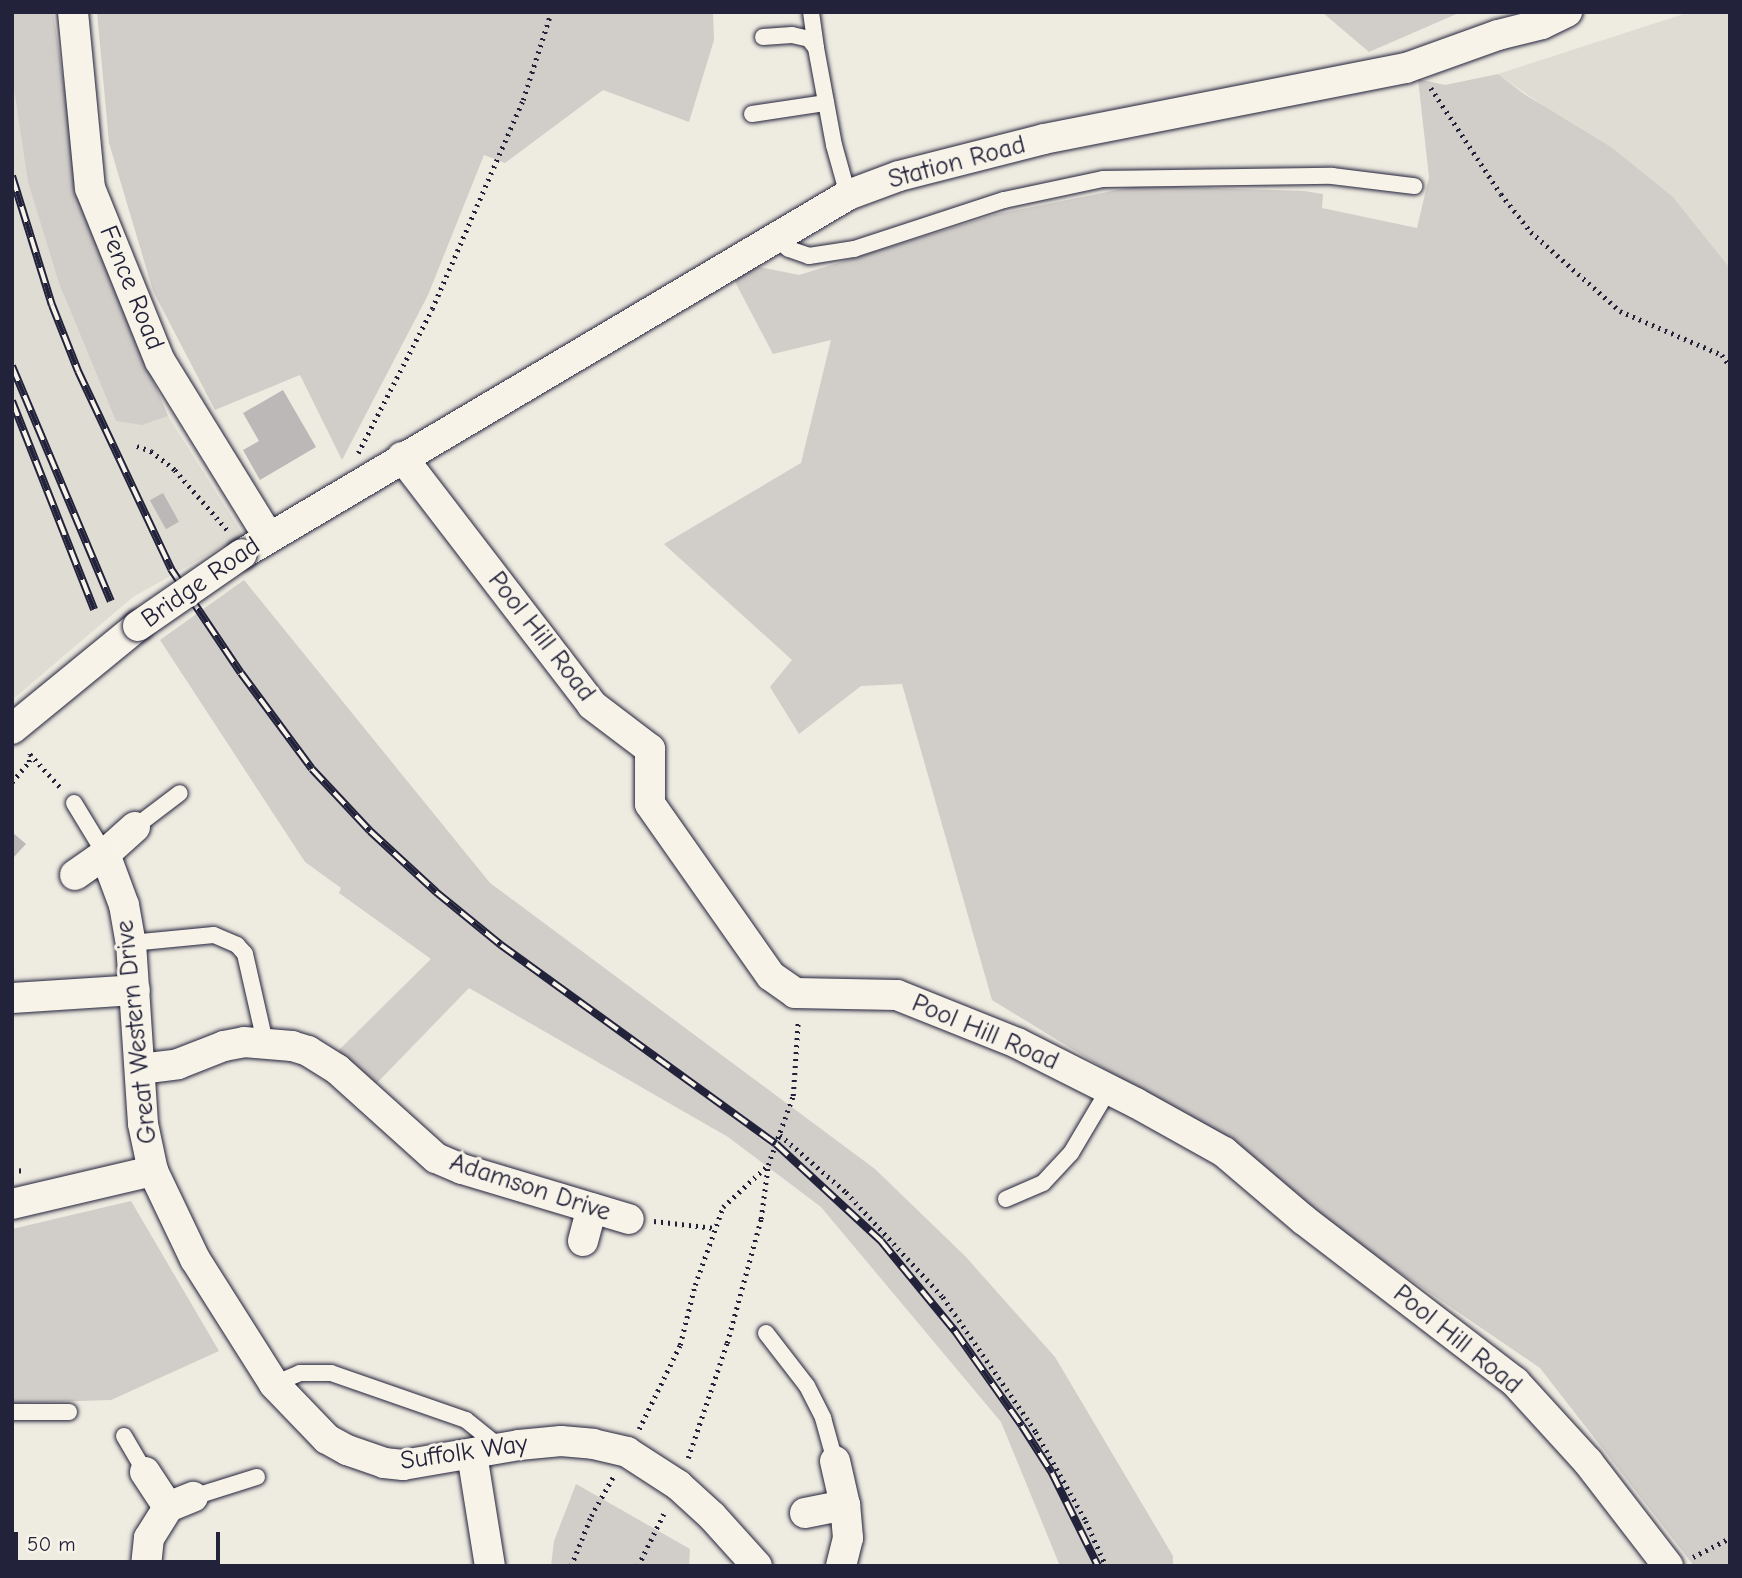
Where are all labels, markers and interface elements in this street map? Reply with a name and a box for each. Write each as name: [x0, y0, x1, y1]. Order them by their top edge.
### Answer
street label: Station Road: [885, 130, 1029, 196]
street label: Fence Road: [92, 221, 170, 355]
street label: Bridge Road: [136, 531, 266, 635]
street label: Pool Hill Road: [481, 566, 601, 708]
street label: Great Western Drive: [110, 919, 164, 1145]
street label: Pool Hill Road: [907, 988, 1063, 1078]
street label: Adamson Drive: [446, 1147, 614, 1229]
street label: Pool Hill Road: [1386, 1279, 1528, 1401]
street label: Suffolk Way: [398, 1429, 530, 1477]
scale bar: [18, 1518, 224, 1562]
text: 50 m: [27, 1532, 76, 1556]

